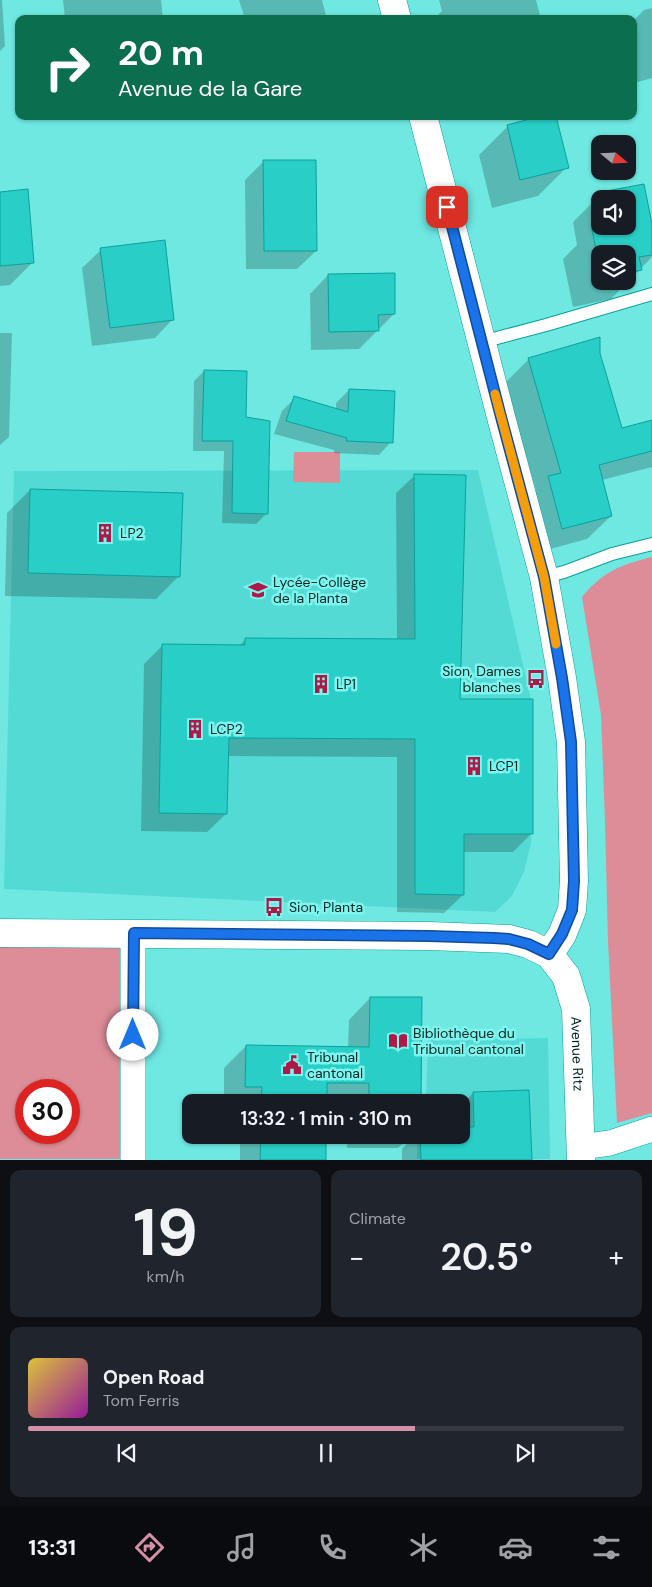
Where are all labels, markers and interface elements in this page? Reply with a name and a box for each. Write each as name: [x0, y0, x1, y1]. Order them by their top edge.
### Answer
text: 20 m: [118, 30, 204, 76]
icon: right: [35, 35, 100, 100]
text: Avenue de la Gare: [118, 74, 302, 103]
north arrow: [591, 135, 636, 180]
map controls: [591, 135, 636, 290]
pin: [426, 186, 468, 228]
button: sound: [591, 190, 636, 235]
icon: arrive: [433, 193, 461, 221]
button: layers: [591, 245, 636, 290]
building icon: LP2: [94, 522, 116, 544]
place label: LP2: [120, 524, 144, 542]
place label: Lycée-Collège de la Planta: [273, 573, 366, 607]
school or university icon: Lycée-Collège de la Planta: [247, 579, 269, 601]
place label: Sion, Dames blanches: [442, 662, 521, 696]
bus stop icon: Sion, Dames blanches: [525, 668, 547, 690]
building icon: LP1: [310, 673, 332, 695]
place label: LP1: [336, 675, 356, 693]
building icon: LCP2: [184, 718, 206, 740]
place label: LCP2: [210, 720, 243, 738]
building icon: LCP1: [463, 755, 485, 777]
place label: LCP1: [489, 757, 518, 775]
bus stop icon: Sion, Planta: [263, 896, 285, 918]
place label: Sion, Planta: [289, 898, 363, 916]
position arrow: [106, 1008, 158, 1060]
street label: Avenue Ritz: [567, 1016, 588, 1091]
place label: Bibliothèque du Tribunal cantonal: [413, 1024, 524, 1058]
library icon: Bibliothèque du Tribunal cantonal: [387, 1030, 409, 1052]
place label: Tribunal cantonal: [307, 1048, 363, 1082]
public building icon: Tribunal cantonal: [281, 1054, 303, 1076]
speed limit sign: 30: [15, 1079, 80, 1144]
text: 13:32 · 1 min · 310 m: [240, 1106, 412, 1131]
text: 19: [133, 1191, 198, 1275]
text: Climate: [349, 1208, 406, 1229]
text: 20.5°: [440, 1232, 533, 1282]
text: −: [349, 1239, 364, 1276]
text: +: [609, 1239, 624, 1276]
text: km/h: [147, 1266, 184, 1287]
text: Open Road: [103, 1365, 205, 1390]
text: Tom Ferris: [103, 1390, 180, 1411]
icon: previous: [113, 1439, 141, 1467]
icon: pause: [312, 1439, 340, 1467]
icon: next: [511, 1439, 539, 1467]
icon: directions: [132, 1530, 167, 1565]
icon: music: [224, 1530, 259, 1565]
icon: phone: [315, 1530, 350, 1565]
icon: climate: [406, 1530, 441, 1565]
icon: car: [498, 1530, 533, 1565]
icon: filters: [589, 1530, 624, 1565]
text: 13:31: [28, 1533, 76, 1562]

